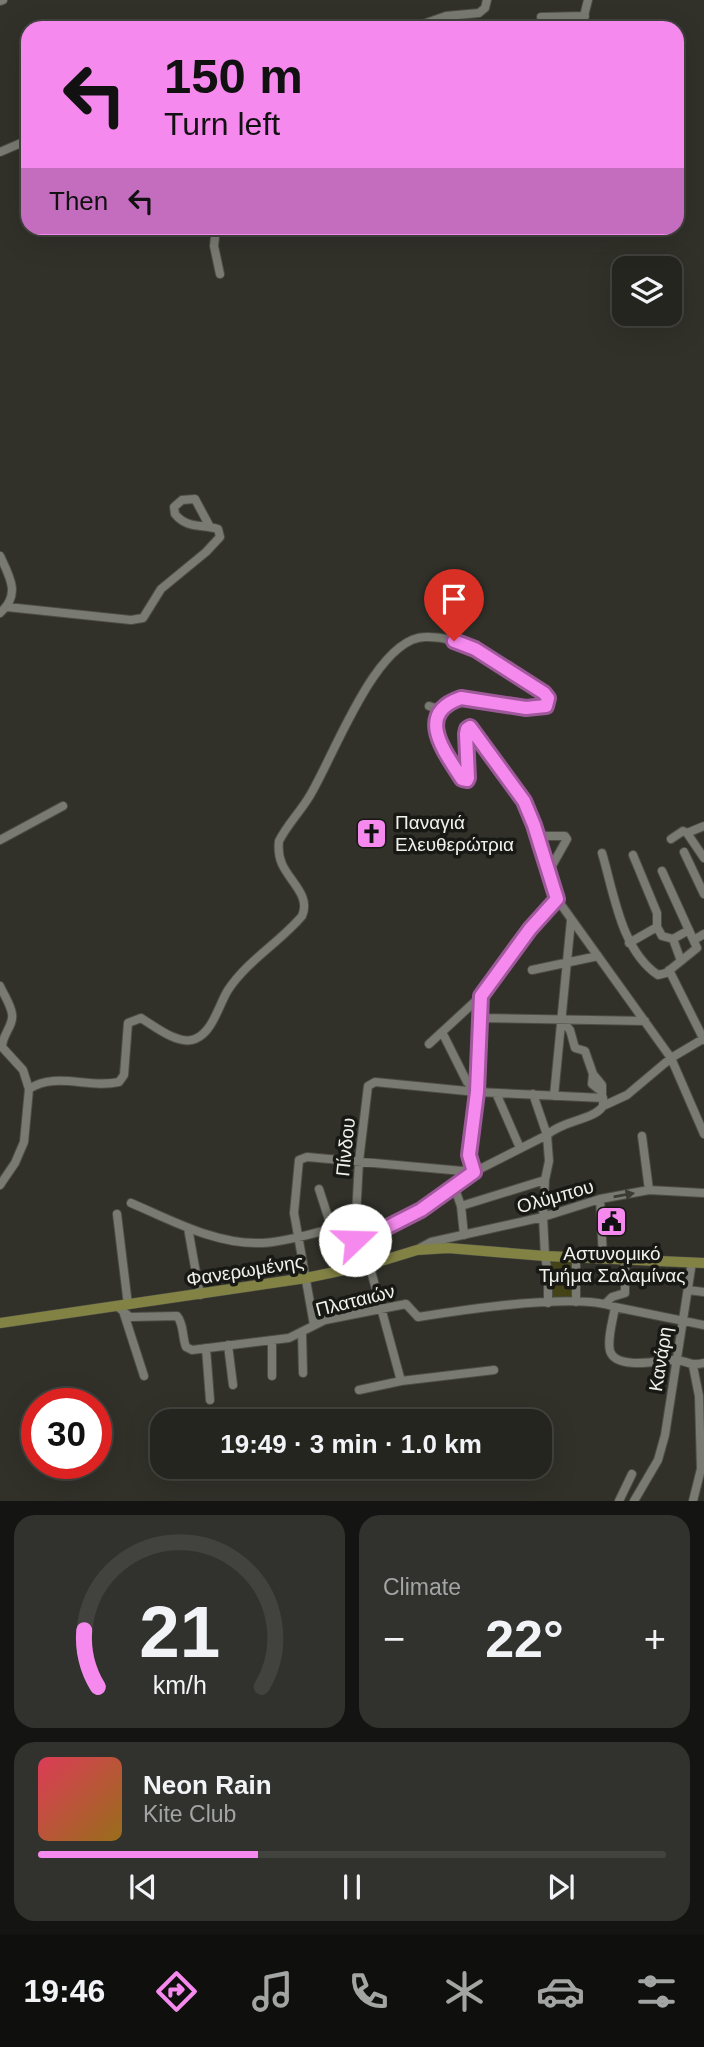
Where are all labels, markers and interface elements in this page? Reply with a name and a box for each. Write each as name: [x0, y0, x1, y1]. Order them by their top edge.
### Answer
icon: left: [49, 49, 140, 140]
text: 150 m: [164, 49, 303, 103]
text: Turn left: [164, 106, 280, 142]
icon: left: [122, 182, 160, 220]
text: Then: [49, 186, 108, 216]
map controls: [612, 256, 682, 326]
button: layers: [612, 256, 682, 326]
pin: [424, 569, 484, 641]
icon: arrive: [435, 580, 473, 618]
place label: Παναγιά Ελευθερώτρια: [395, 812, 514, 855]
church icon: Παναγιά Ελευθερώτρια: [355, 816, 389, 850]
street label: Πίνδου: [332, 1117, 359, 1177]
street label: Ολύμπου: [514, 1176, 596, 1217]
one-way arrow: [613, 1189, 635, 1200]
position arrow: [318, 1203, 392, 1277]
public building icon: Αστυνομικό Τμήμα Σαλαμίνας: [595, 1205, 629, 1239]
place label: Αστυνομικό Τμήμα Σαλαμίνας: [539, 1243, 685, 1286]
street label: Φανερωμένης: [185, 1251, 305, 1290]
street label: Πλαταιών: [313, 1281, 397, 1320]
street label: Κανάρη: [645, 1325, 676, 1393]
speed limit sign: 30: [21, 1388, 112, 1479]
text: 19:49 · 3 min · 1.0 km: [220, 1429, 482, 1459]
text: Climate: [383, 1574, 461, 1600]
text: 21: [139, 1592, 220, 1673]
text: 22°: [485, 1610, 564, 1668]
text: −: [383, 1618, 405, 1660]
text: +: [644, 1618, 666, 1660]
text: km/h: [152, 1671, 207, 1699]
text: Neon Rain: [143, 1770, 272, 1800]
text: Kite Club: [143, 1801, 236, 1827]
icon: previous: [124, 1868, 162, 1906]
icon: pause: [333, 1868, 371, 1906]
icon: next: [542, 1868, 580, 1906]
icon: directions: [152, 1967, 201, 2016]
icon: music: [248, 1967, 297, 2016]
icon: phone: [344, 1967, 393, 2016]
icon: climate: [440, 1967, 489, 2016]
icon: car: [536, 1967, 585, 2016]
icon: filters: [632, 1967, 681, 2016]
text: 19:46: [23, 1973, 105, 2009]

